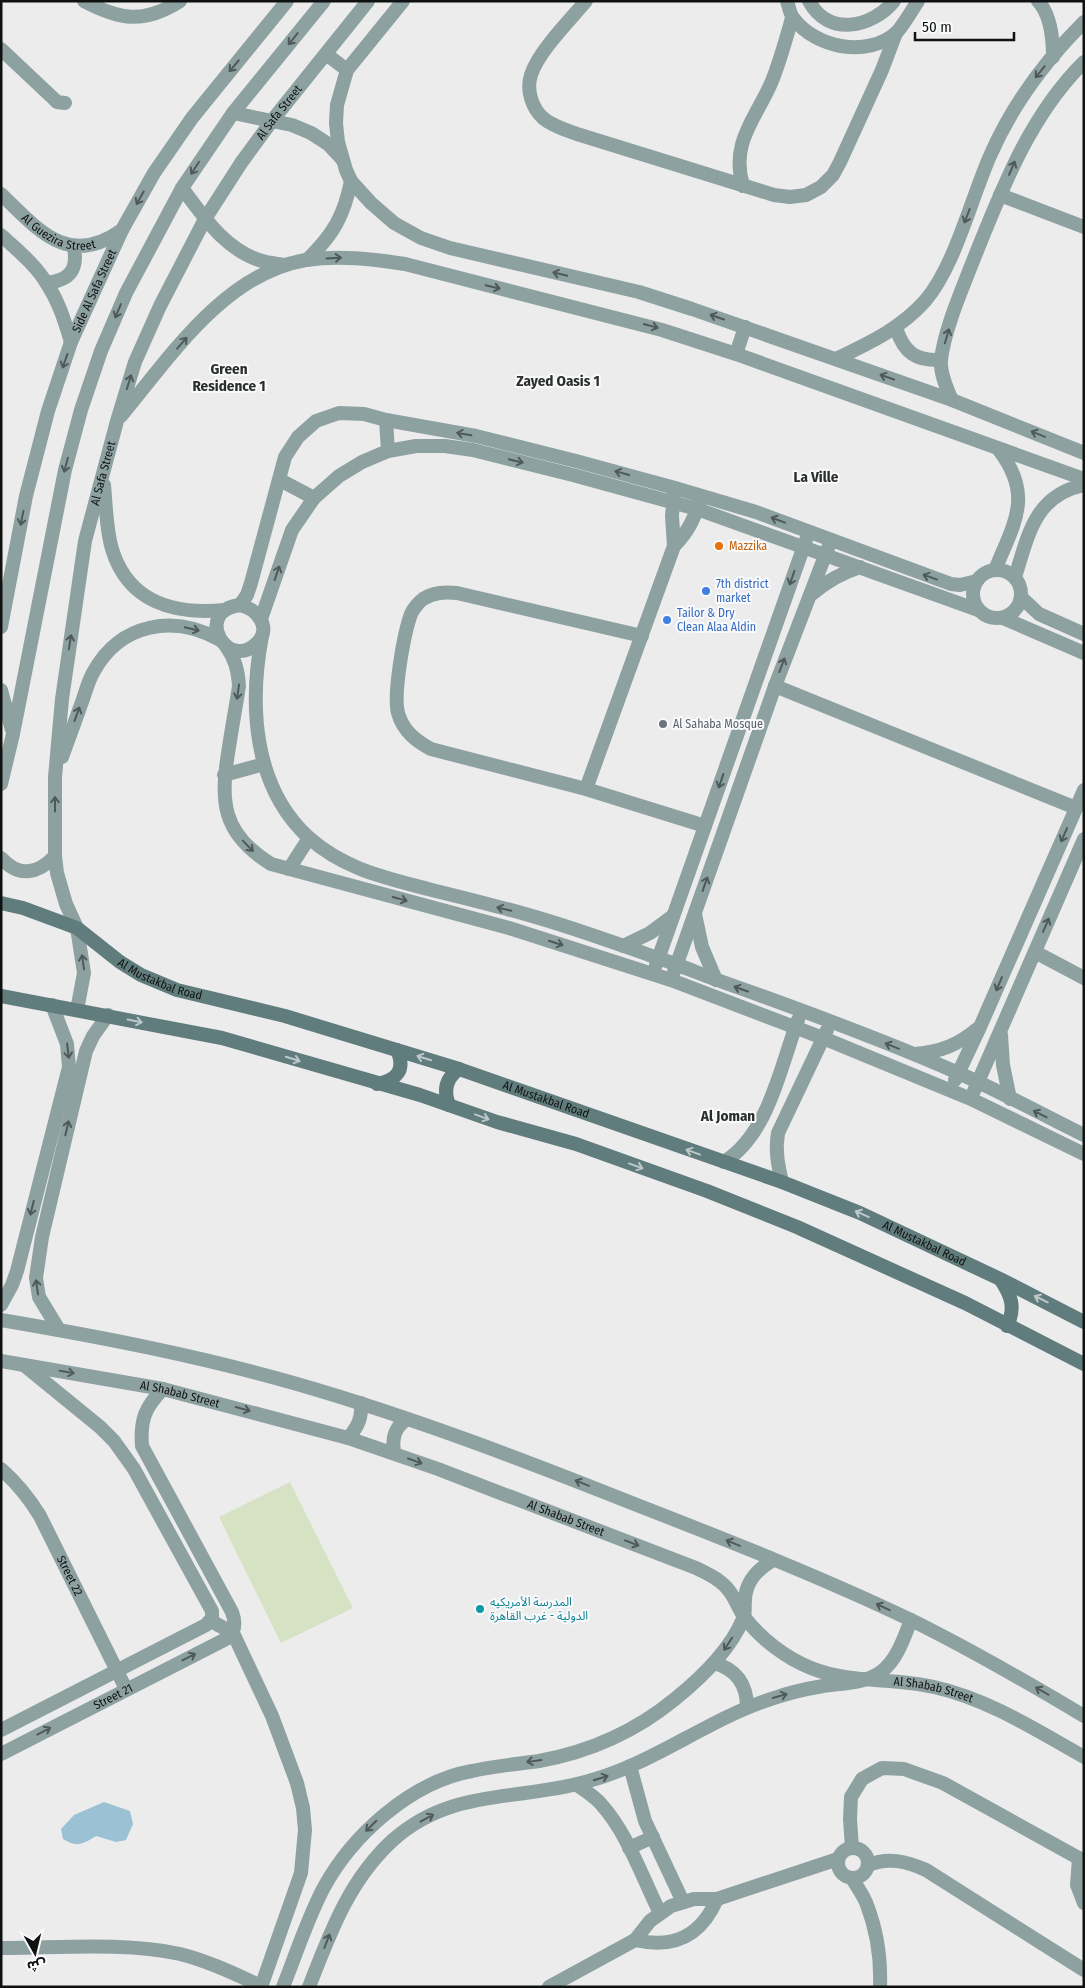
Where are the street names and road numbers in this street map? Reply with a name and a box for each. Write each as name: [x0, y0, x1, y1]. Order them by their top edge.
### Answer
street label: Al Safa Street: [253, 82, 305, 143]
street label: Al Guezira Street: [19, 211, 97, 253]
street label: Side Al Safa Street: [69, 247, 119, 335]
street label: Al Safa Street: [88, 440, 118, 507]
street label: Al Mustakbal Road: [115, 955, 204, 1003]
street label: Al Mustakbal Road: [501, 1078, 591, 1121]
street label: Al Mustakbal Road: [880, 1218, 968, 1269]
street label: Al Shabab Street: [139, 1378, 221, 1411]
street label: Al Shabab Street: [525, 1497, 607, 1539]
street label: Street 22: [54, 1553, 86, 1598]
street label: Al Shabab Street: [893, 1674, 975, 1706]
street label: Street 21: [91, 1681, 135, 1712]

